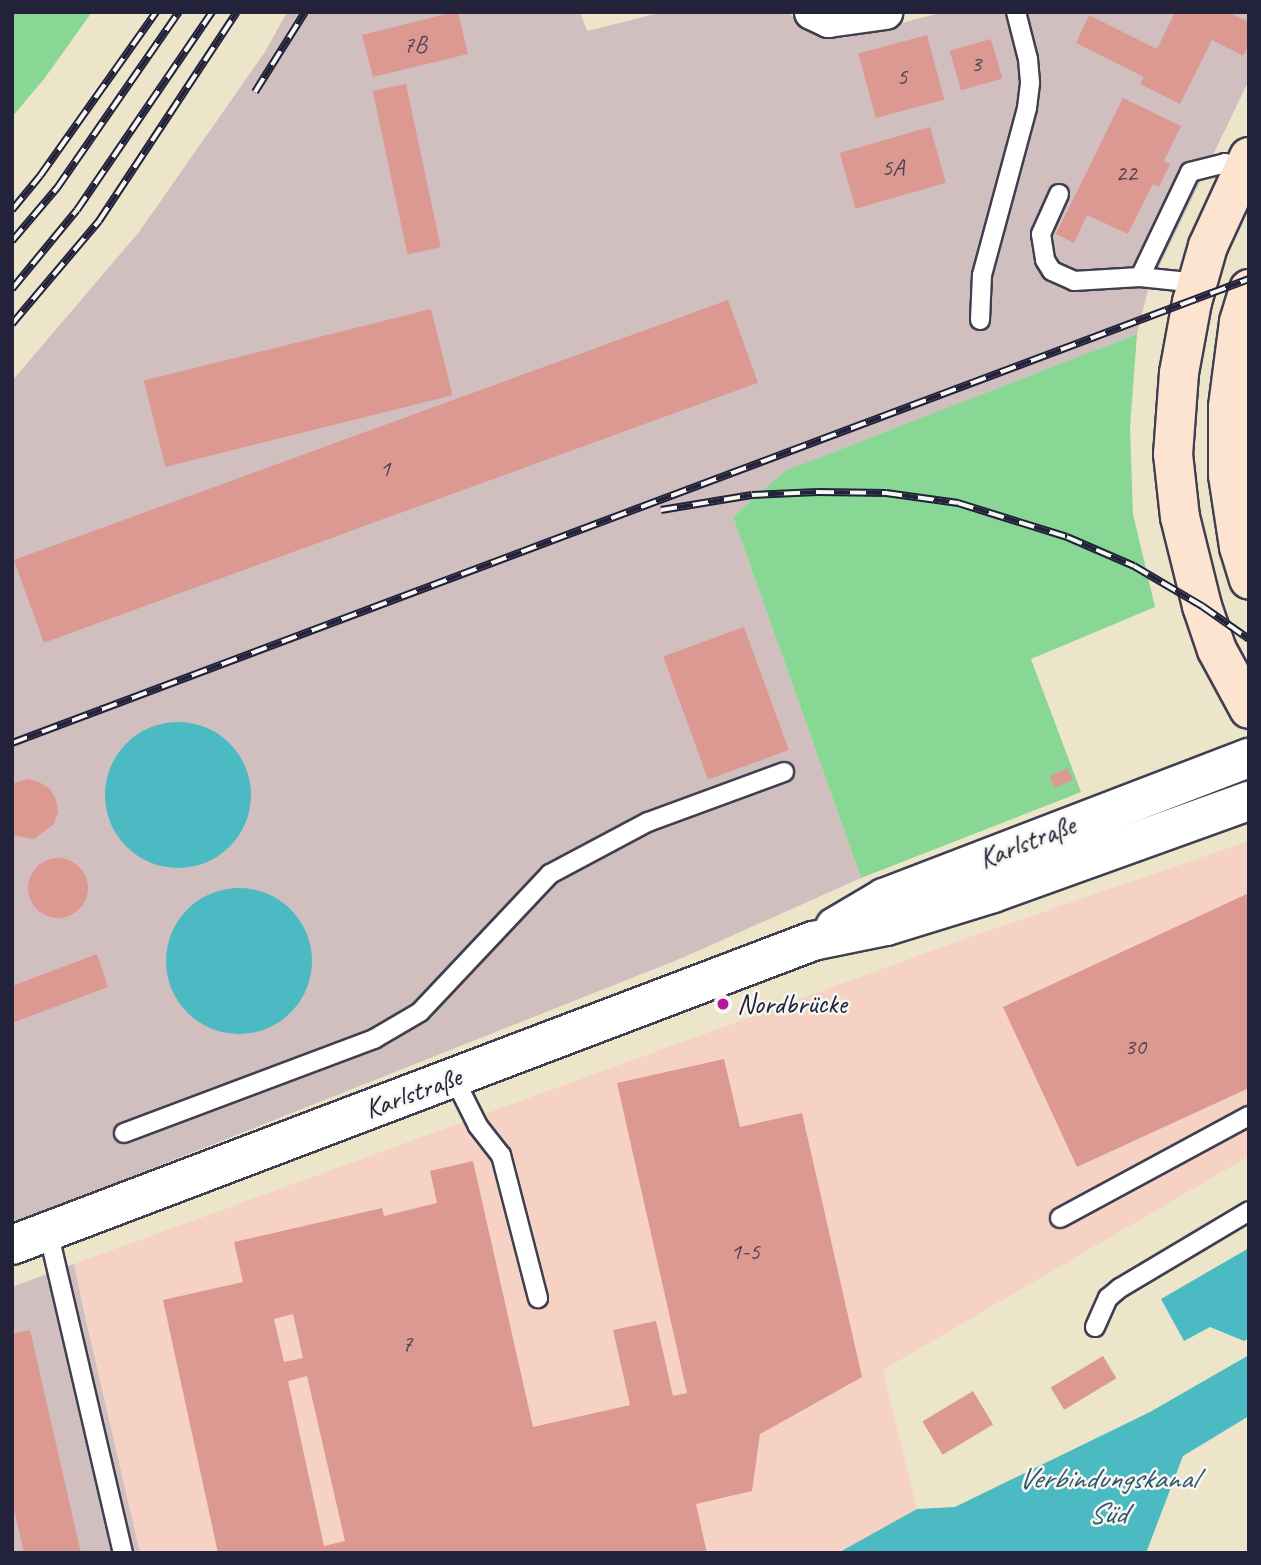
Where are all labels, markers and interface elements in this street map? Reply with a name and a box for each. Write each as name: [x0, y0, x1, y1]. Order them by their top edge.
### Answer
house number: 7B: [403, 31, 427, 59]
house number: 3: [971, 50, 981, 78]
house number: 5: [897, 63, 907, 91]
house number: 5A: [882, 154, 904, 182]
house number: 22: [1115, 160, 1137, 188]
house number: 1: [380, 455, 390, 483]
street label: Karlstraße: [974, 808, 1080, 876]
place label: Nordbrücke: [737, 987, 847, 1021]
marker: Nordbrücke: [715, 996, 731, 1012]
house number: 30: [1124, 1033, 1146, 1061]
street label: Karlstraße: [360, 1060, 466, 1126]
house number: 1-5: [730, 1238, 760, 1266]
house number: 7: [402, 1330, 412, 1358]
water label: Verbindungskanal Süd: [1018, 1460, 1196, 1530]

